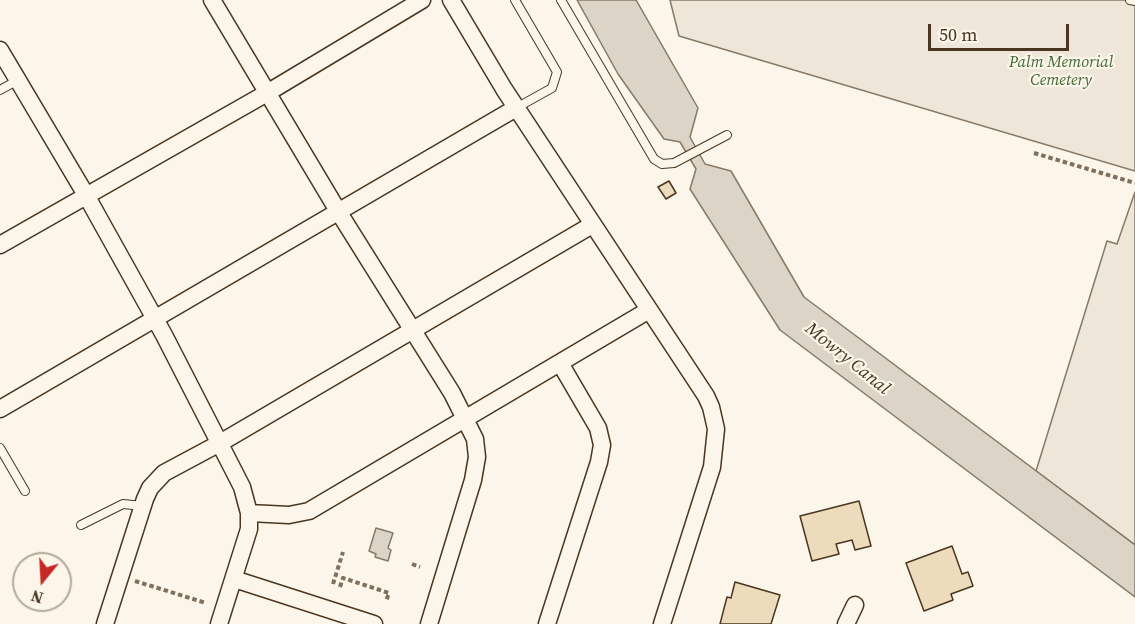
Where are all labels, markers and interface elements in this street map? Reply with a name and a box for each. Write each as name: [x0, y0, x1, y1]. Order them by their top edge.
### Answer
scale bar: [931, 12, 1072, 50]
text: 50 m: [939, 22, 977, 47]
park label: Palm Memorial Cemetery: [1009, 53, 1113, 91]
water label: Mowry Canal: [800, 318, 894, 400]
north arrow: [12, 552, 72, 612]
text: N: [28, 585, 46, 609]

